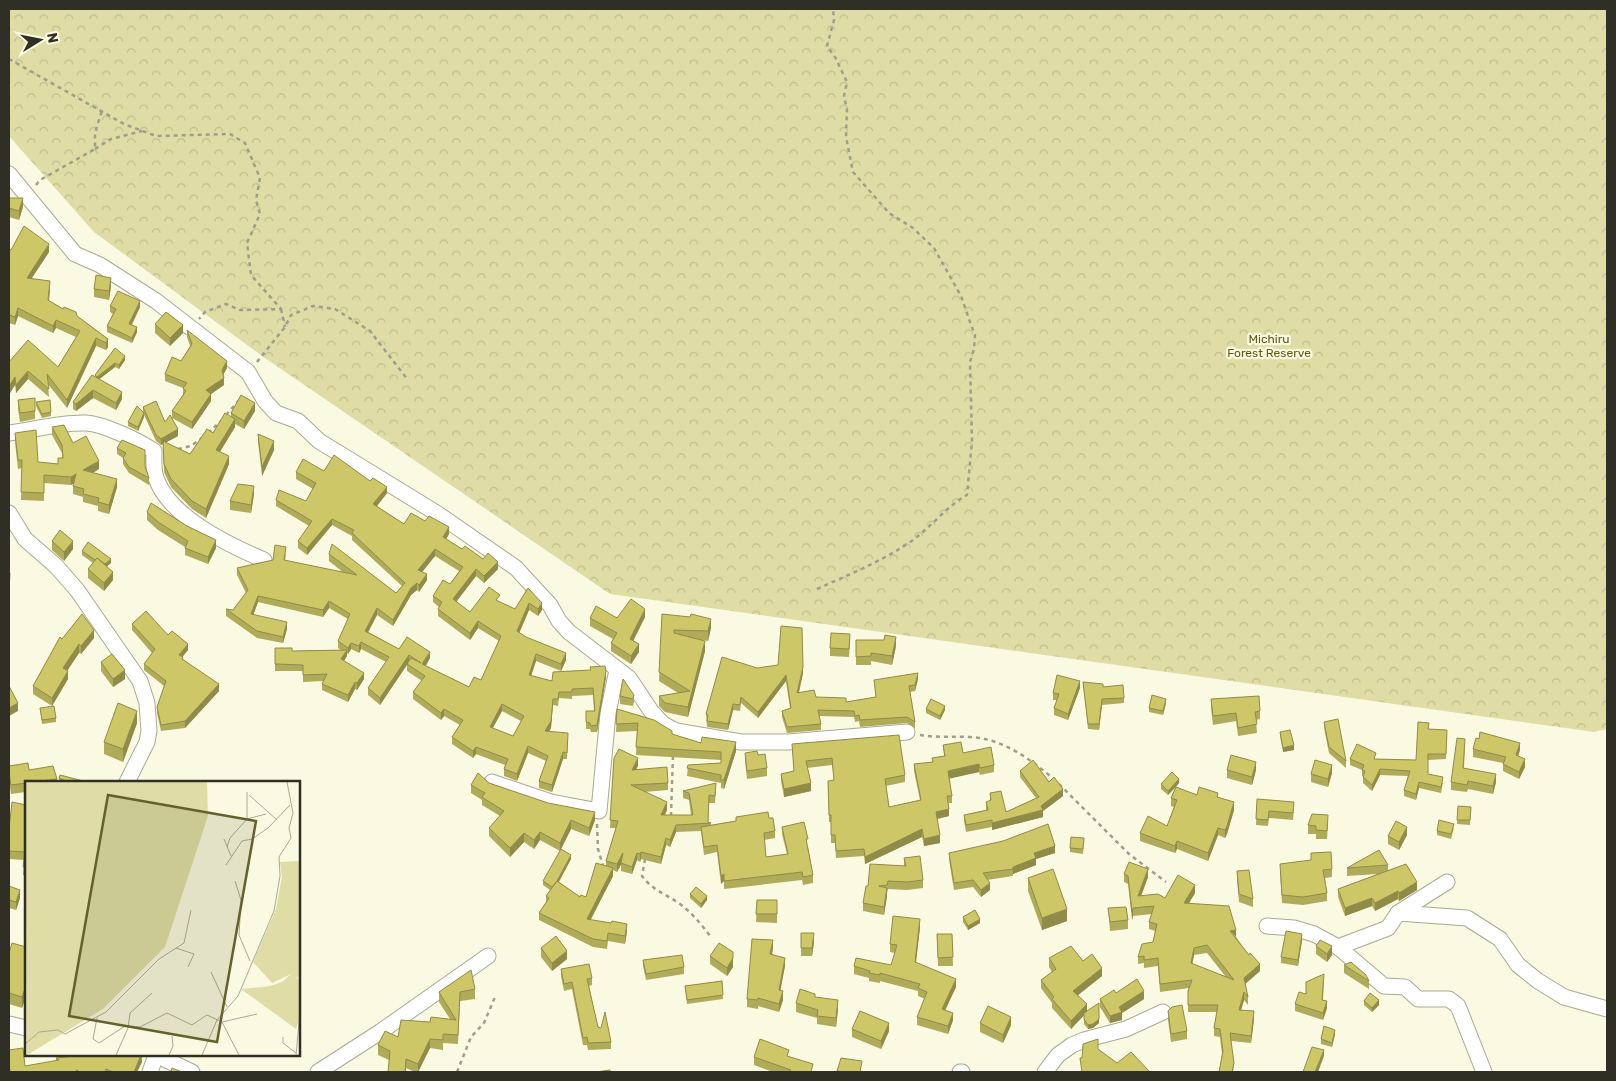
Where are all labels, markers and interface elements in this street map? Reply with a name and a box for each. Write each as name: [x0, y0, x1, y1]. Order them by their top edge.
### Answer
north arrow: [15, 15, 65, 65]
text: N: [43, 31, 62, 44]
park label: Michiru Forest Reserve: [1227, 332, 1311, 360]
inset map: [25, 781, 300, 1056]

